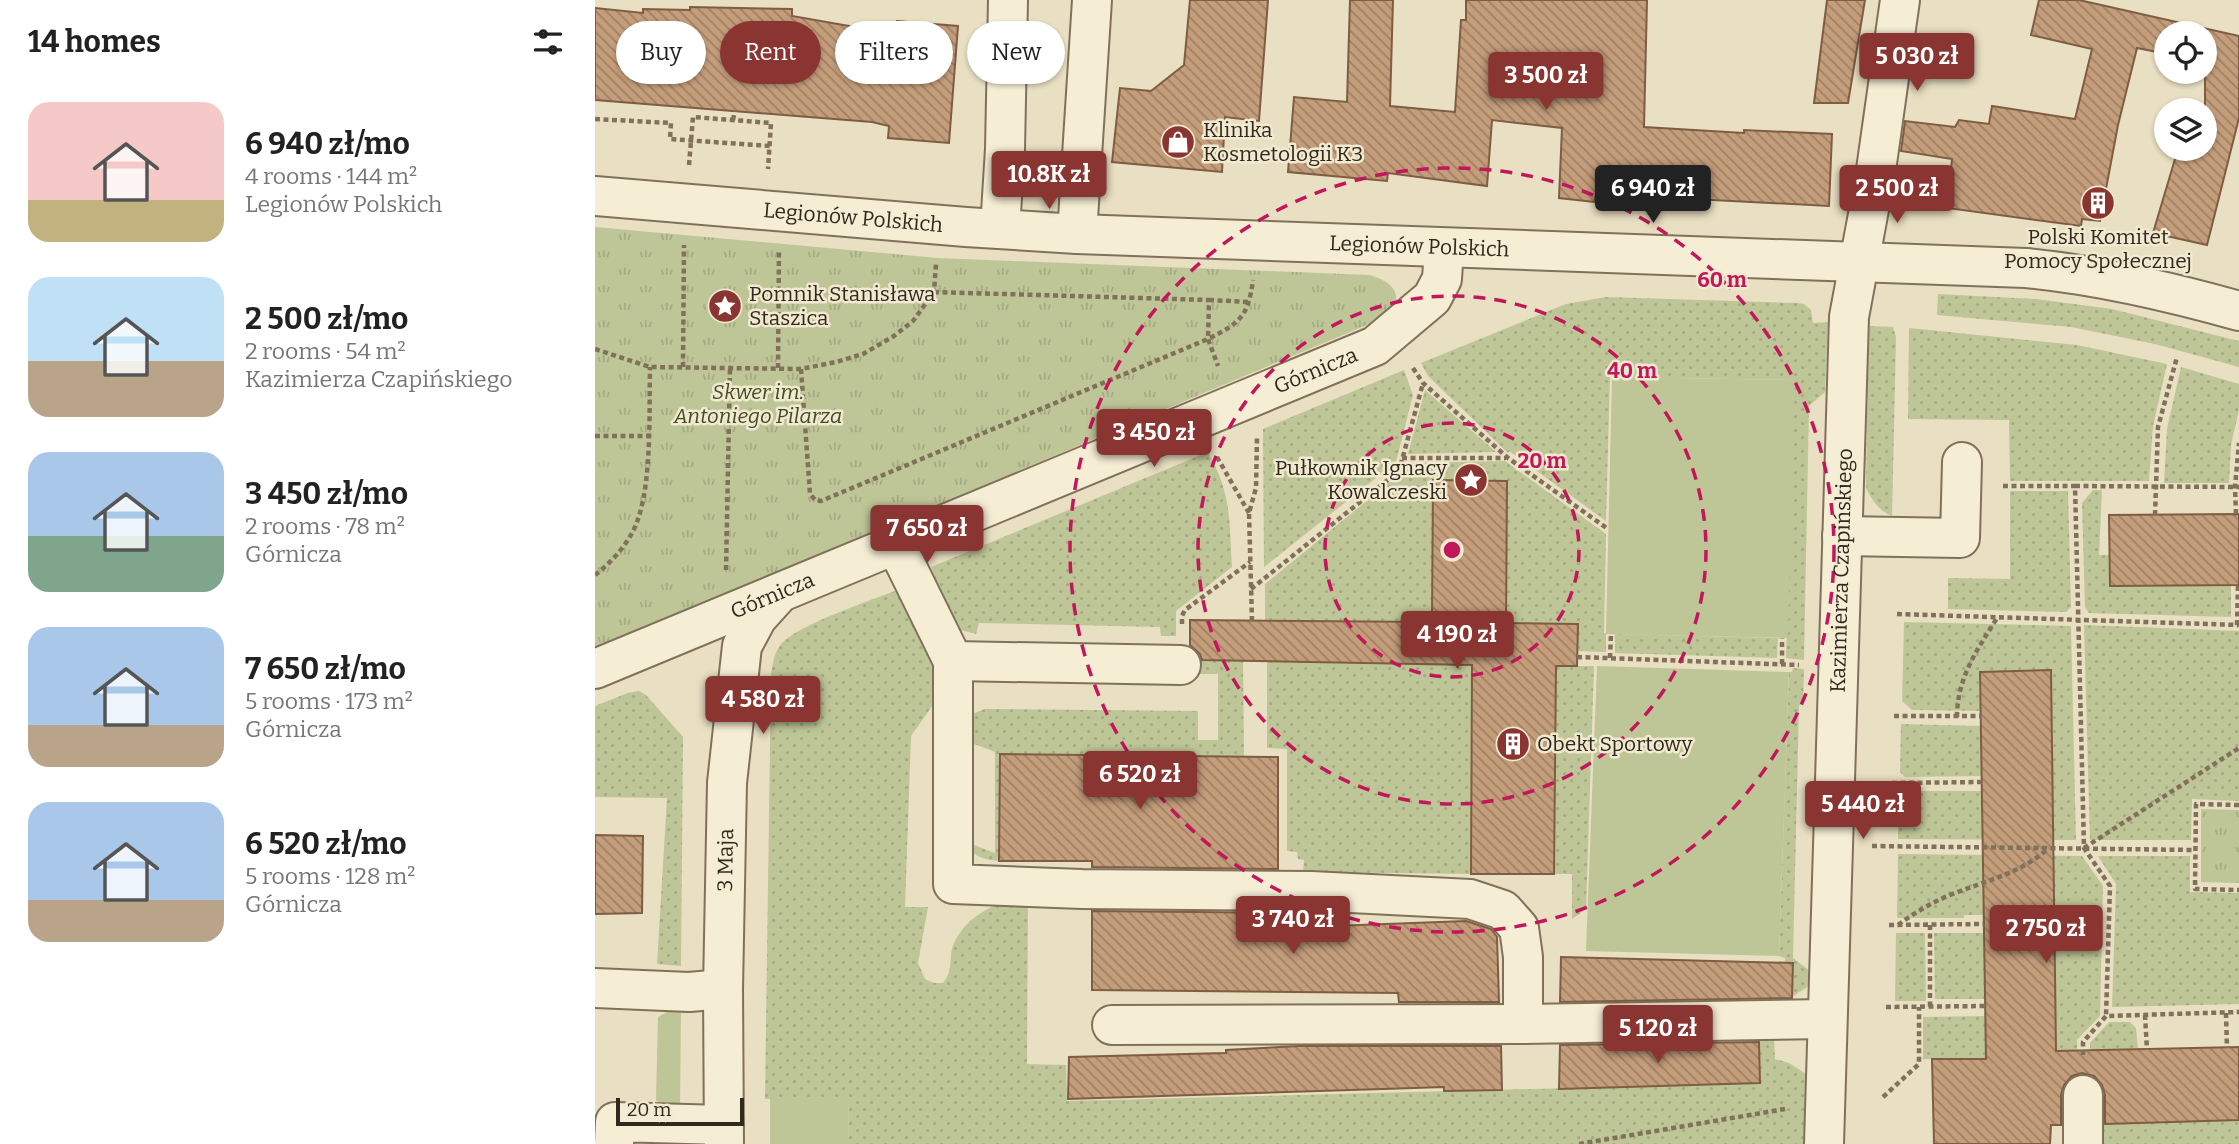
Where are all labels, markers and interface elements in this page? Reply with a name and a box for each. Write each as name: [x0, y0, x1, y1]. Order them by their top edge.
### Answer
chip: Buy: [616, 21, 706, 84]
chip: Rent: [720, 21, 821, 84]
chip: Filters: [835, 21, 953, 84]
chip: New: [967, 21, 1065, 84]
map controls: [2154, 21, 2217, 161]
button: locate: [2154, 21, 2217, 84]
icon: filters: [529, 23, 567, 61]
text: 14 homes: [28, 24, 161, 60]
pin: 5 030 zł: [1845, 34, 1989, 93]
text: 5 030 zł: [1875, 42, 1959, 70]
pin: 3 500 zł: [1474, 52, 1618, 112]
text: 3 500 zł: [1504, 61, 1588, 89]
button: layers: [2154, 98, 2217, 161]
place label: Klinika Kosmetologii K3: [1203, 117, 1363, 167]
shop icon: Klinika Kosmetologii K3: [1159, 123, 1197, 161]
text: 6 940 zł/mo: [245, 126, 410, 162]
icon: home: [84, 130, 168, 214]
pin: 10.8K zł: [977, 152, 1121, 211]
text: 10.8K zł: [1008, 160, 1090, 188]
text: 4 rooms · 144 m²: [245, 162, 417, 190]
pin: 6 940 zł: [1581, 166, 1725, 225]
pin: 2 500 zł: [1825, 166, 1969, 225]
text: 6 940 zł: [1611, 174, 1695, 202]
text: 2 500 zł: [1855, 174, 1939, 202]
building icon: Polski Komitet Pomocy Społecznej: [2079, 184, 2117, 222]
text: Legionów Polskich: [245, 190, 442, 218]
street label: Legionów Polskich: [762, 197, 944, 238]
place label: Polski Komitet Pomocy Społecznej: [2004, 224, 2192, 274]
street label: Legionów Polskich: [1329, 230, 1510, 262]
text: 60 m: [1697, 267, 1747, 293]
place label: Pomnik Stanisława Staszica: [749, 281, 936, 331]
place icon: Pomnik Stanisława Staszica: [706, 287, 744, 325]
text: 2 500 zł/mo: [245, 301, 408, 337]
icon: home: [84, 305, 168, 389]
text: 2 rooms · 54 m²: [245, 337, 406, 365]
street label: Górnicza: [1270, 341, 1362, 400]
text: 40 m: [1607, 358, 1657, 384]
text: Kazimierza Czapińskiego: [245, 365, 512, 393]
park label: Skwer im. Antoniego Pilarza: [673, 379, 842, 429]
pin: 3 450 zł: [1082, 410, 1226, 469]
text: 3 450 zł: [1113, 418, 1195, 446]
text: 20 m: [1518, 448, 1566, 474]
street label: Kazimierza Czapińskiego: [1825, 448, 1858, 693]
place label: Pułkownik Ignacy Kowalczeski: [1275, 455, 1448, 505]
place icon: Pułkownik Ignacy Kowalczeski: [1452, 461, 1490, 499]
text: 3 450 zł/mo: [245, 476, 408, 512]
icon: home: [84, 480, 168, 564]
pin: 7 650 zł: [855, 505, 999, 565]
text: 2 rooms · 78 m²: [245, 512, 405, 540]
text: 7 650 zł: [886, 514, 968, 542]
centre of rings: [1440, 538, 1464, 562]
text: Górnicza: [245, 540, 342, 568]
street label: Górnicza: [727, 566, 819, 624]
pin: 4 190 zł: [1385, 612, 1529, 671]
text: 4 190 zł: [1417, 620, 1497, 648]
text: 7 650 zł/mo: [245, 651, 406, 687]
icon: home: [84, 655, 168, 739]
pin: 4 580 zł: [691, 676, 835, 736]
text: 4 580 zł: [721, 685, 805, 713]
text: 5 rooms · 173 m²: [245, 687, 413, 715]
text: Górnicza: [245, 715, 342, 743]
building icon: Obekt Sportowy: [1494, 725, 1532, 763]
place label: Obekt Sportowy: [1537, 731, 1694, 757]
pin: 6 520 zł: [1068, 752, 1212, 811]
text: 6 520 zł: [1099, 760, 1181, 788]
pin: 5 440 zł: [1791, 782, 1935, 841]
text: 5 440 zł: [1821, 790, 1905, 818]
text: 6 520 zł/mo: [245, 826, 407, 862]
street label: 3 Maja: [712, 828, 739, 892]
icon: home: [84, 830, 168, 914]
text: 5 rooms · 128 m²: [245, 862, 415, 890]
text: Górnicza: [245, 890, 342, 918]
pin: 3 740 zł: [1221, 897, 1365, 956]
text: 3 740 zł: [1252, 905, 1334, 933]
pin: 2 750 zł: [1974, 906, 2118, 965]
text: 2 750 zł: [2006, 914, 2086, 942]
pin: 5 120 zł: [1586, 1006, 1730, 1065]
text: 5 120 zł: [1619, 1014, 1697, 1042]
scale bar: [616, 1095, 744, 1127]
text: 20 m: [627, 1098, 671, 1121]

